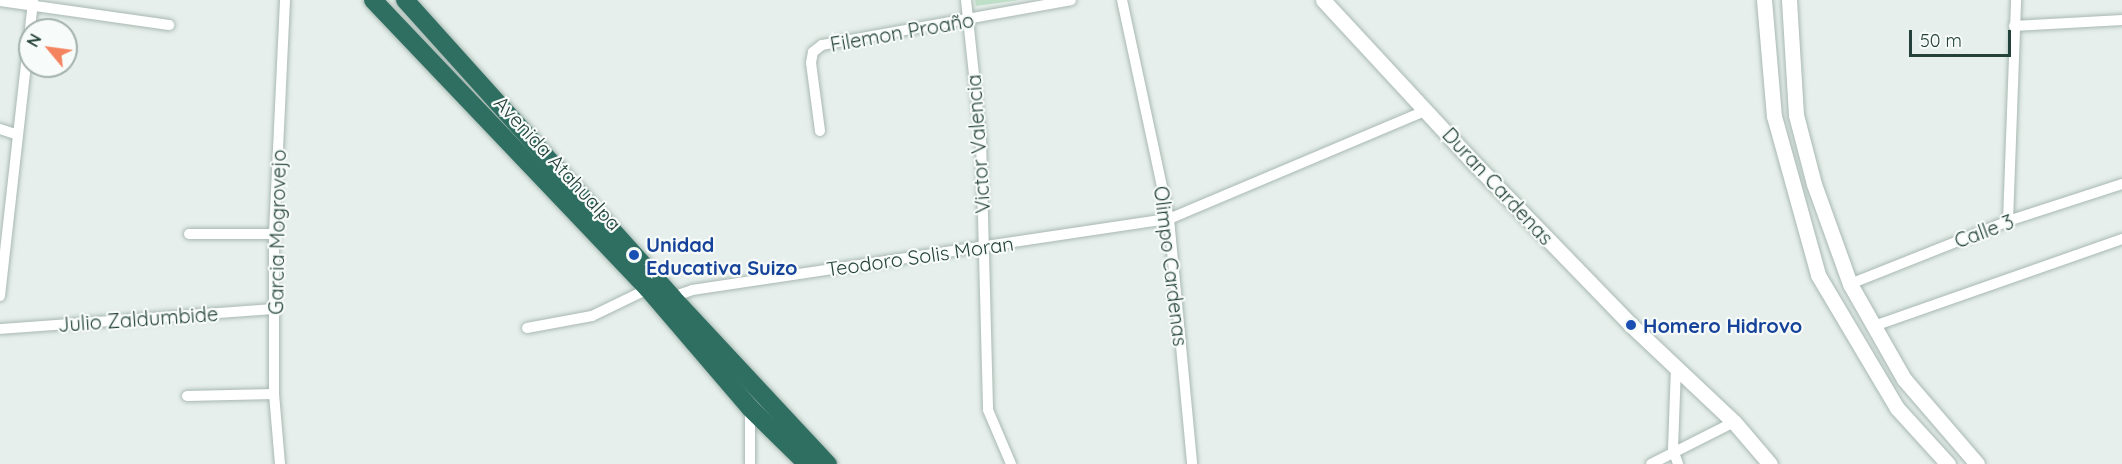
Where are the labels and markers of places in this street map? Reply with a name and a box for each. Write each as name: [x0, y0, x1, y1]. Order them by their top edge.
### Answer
place label: Unidad Educativa Suizo: [646, 232, 798, 279]
marker: Unidad Educativa Suizo: [627, 248, 641, 262]
place label: Homero Hidrovo: [1643, 313, 1802, 337]
marker: Homero Hidrovo: [1624, 318, 1638, 332]

